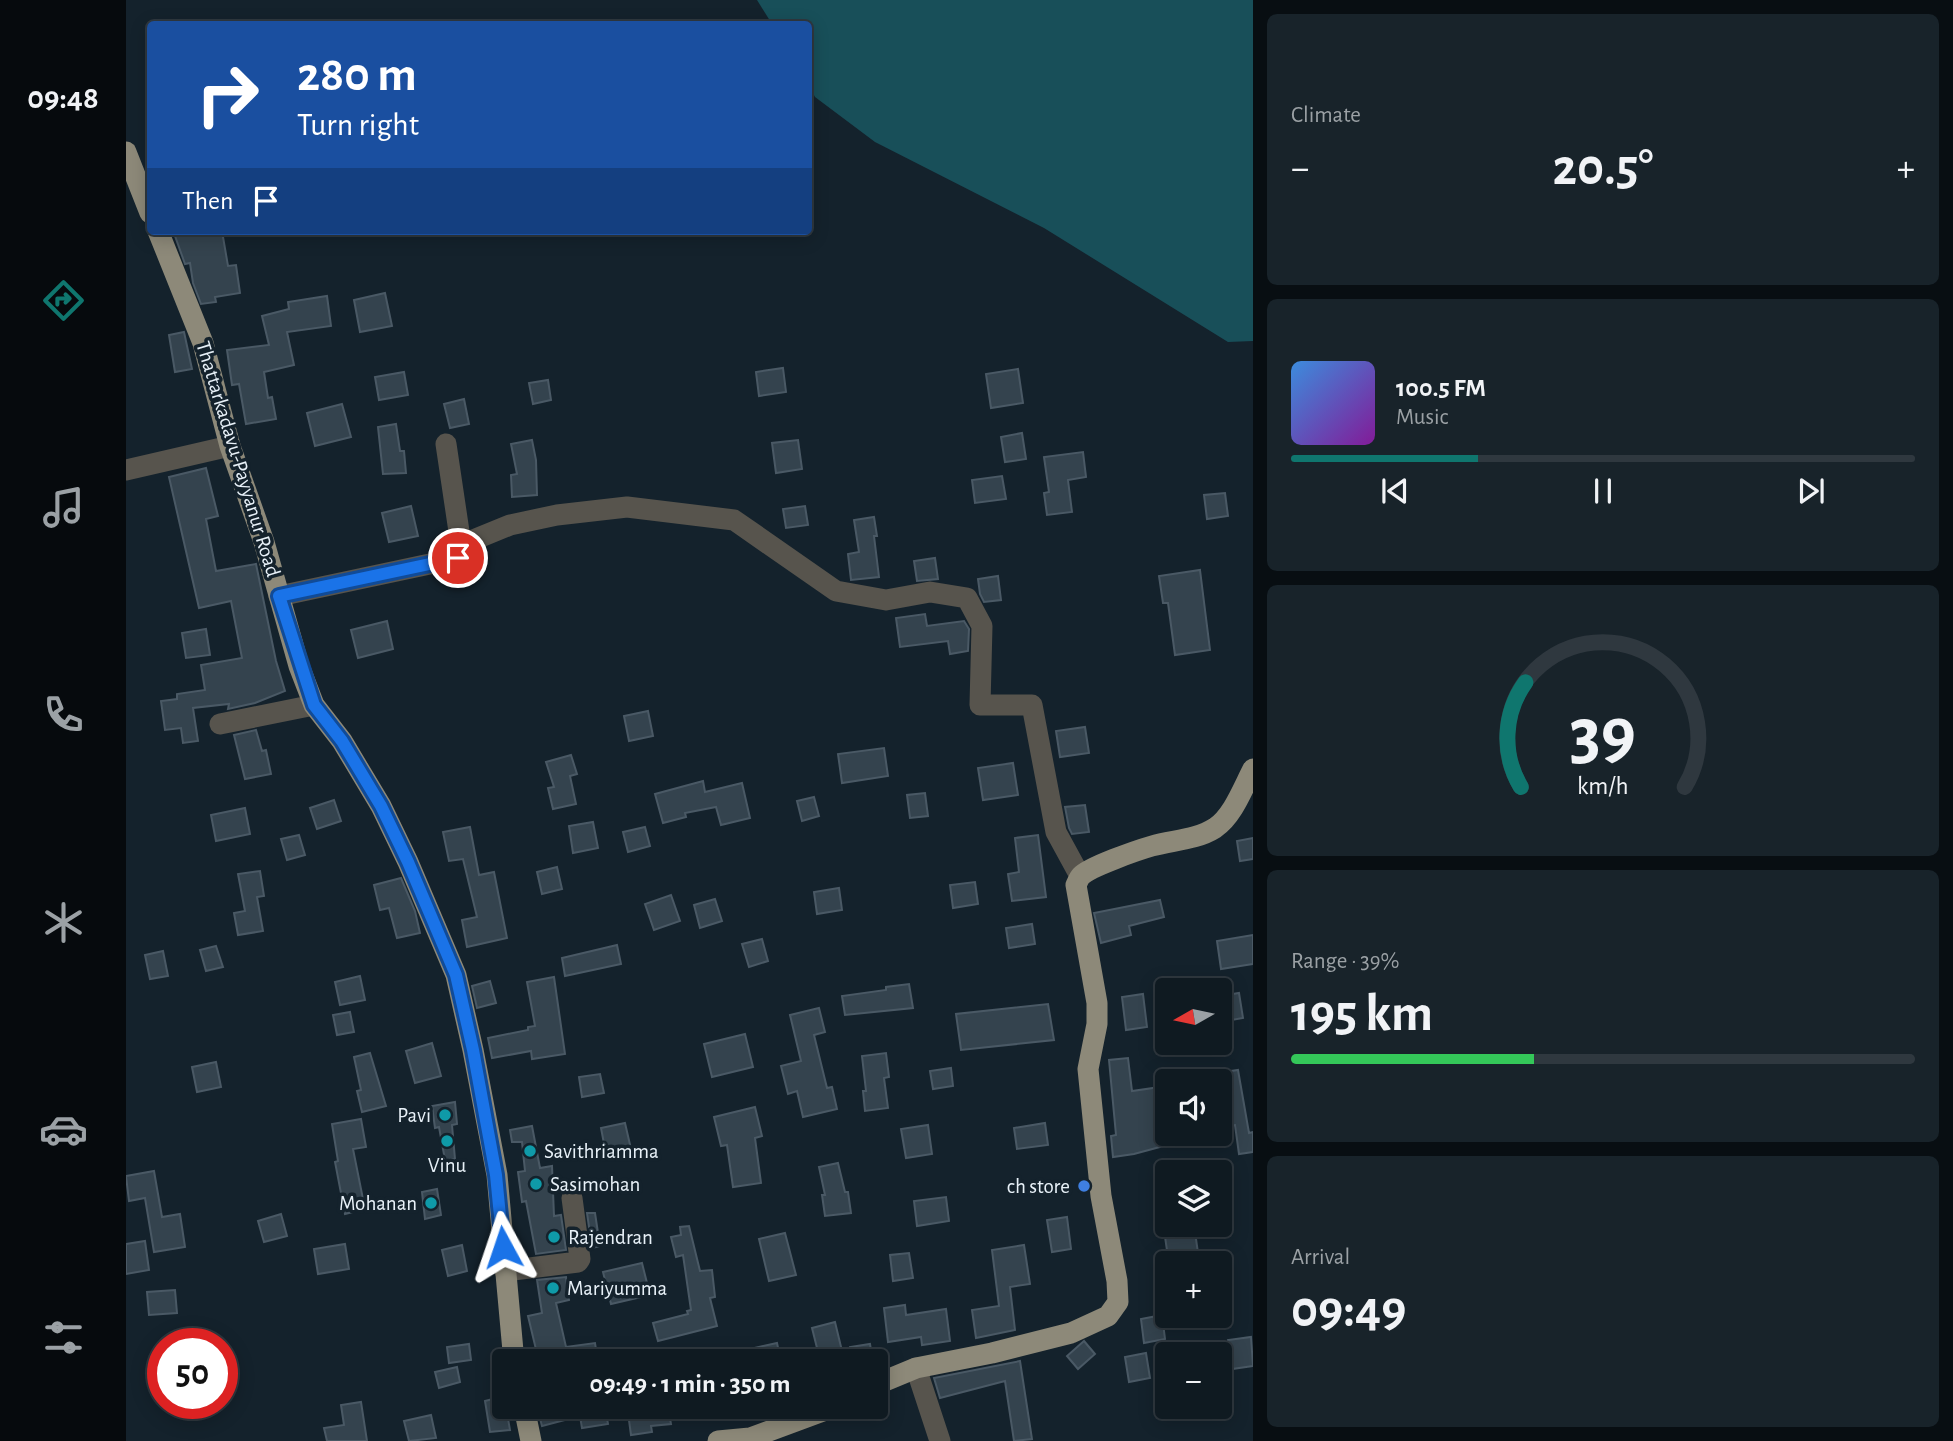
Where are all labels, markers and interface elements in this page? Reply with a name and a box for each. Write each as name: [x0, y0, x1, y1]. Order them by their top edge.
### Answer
icon: right: [182, 49, 273, 140]
text: 280 m: [297, 51, 417, 100]
text: 09:48: [27, 82, 99, 114]
text: Climate: [1291, 104, 1361, 127]
text: Turn right: [297, 109, 419, 141]
text: 20.5°: [1552, 142, 1654, 194]
text: −: [1291, 150, 1309, 188]
text: +: [1897, 150, 1915, 188]
icon: arrive: [247, 182, 285, 220]
text: Then: [182, 188, 233, 214]
icon: directions: [39, 276, 88, 325]
street label: Thattarkadavu-Payyanur Road: [192, 339, 284, 579]
text: 100.5 FM: [1396, 375, 1486, 401]
text: Music: [1396, 406, 1448, 429]
icon: previous: [1376, 472, 1414, 510]
icon: pause: [1584, 472, 1622, 510]
icon: next: [1792, 472, 1830, 510]
icon: music: [39, 483, 88, 532]
pin: [428, 528, 488, 588]
icon: arrive: [439, 539, 477, 577]
icon: phone: [39, 690, 88, 739]
text: 39: [1570, 699, 1636, 772]
text: km/h: [1577, 773, 1629, 798]
icon: climate: [39, 898, 88, 947]
text: Range · 39%: [1291, 950, 1399, 973]
north arrow: [1155, 978, 1232, 1055]
map controls: [1155, 978, 1232, 1419]
text: 195 km: [1291, 988, 1433, 1040]
button: sound: [1155, 1069, 1232, 1146]
icon: car: [39, 1105, 88, 1154]
place label: Pavi: [397, 1105, 431, 1126]
marker: Pavi: [437, 1107, 453, 1123]
marker: Vinu: [439, 1133, 455, 1149]
place label: Savithriamma: [544, 1141, 659, 1162]
marker: Savithriamma: [522, 1143, 538, 1159]
place label: Vinu: [428, 1155, 467, 1176]
button: layers: [1155, 1160, 1232, 1237]
place label: Sasimohan: [550, 1174, 640, 1195]
marker: Sasimohan: [528, 1176, 544, 1192]
place label: ch store: [1007, 1176, 1070, 1197]
marker: ch store: [1076, 1178, 1092, 1194]
place label: Mohanan: [339, 1193, 417, 1214]
marker: Mohanan: [423, 1195, 439, 1211]
position arrow: [466, 1210, 540, 1284]
place label: Rajendran: [568, 1227, 653, 1248]
marker: Rajendran: [546, 1229, 562, 1245]
text: Arrival: [1291, 1246, 1350, 1269]
button: +: [1155, 1251, 1232, 1328]
place label: Mariyumma: [567, 1278, 668, 1299]
marker: Mariyumma: [545, 1280, 561, 1296]
text: 09:49: [1291, 1284, 1406, 1336]
icon: filters: [39, 1313, 88, 1362]
speed limit sign: 50: [147, 1328, 238, 1419]
button: −: [1155, 1342, 1232, 1419]
text: 09:49 · 1 min · 350 m: [589, 1371, 791, 1397]

